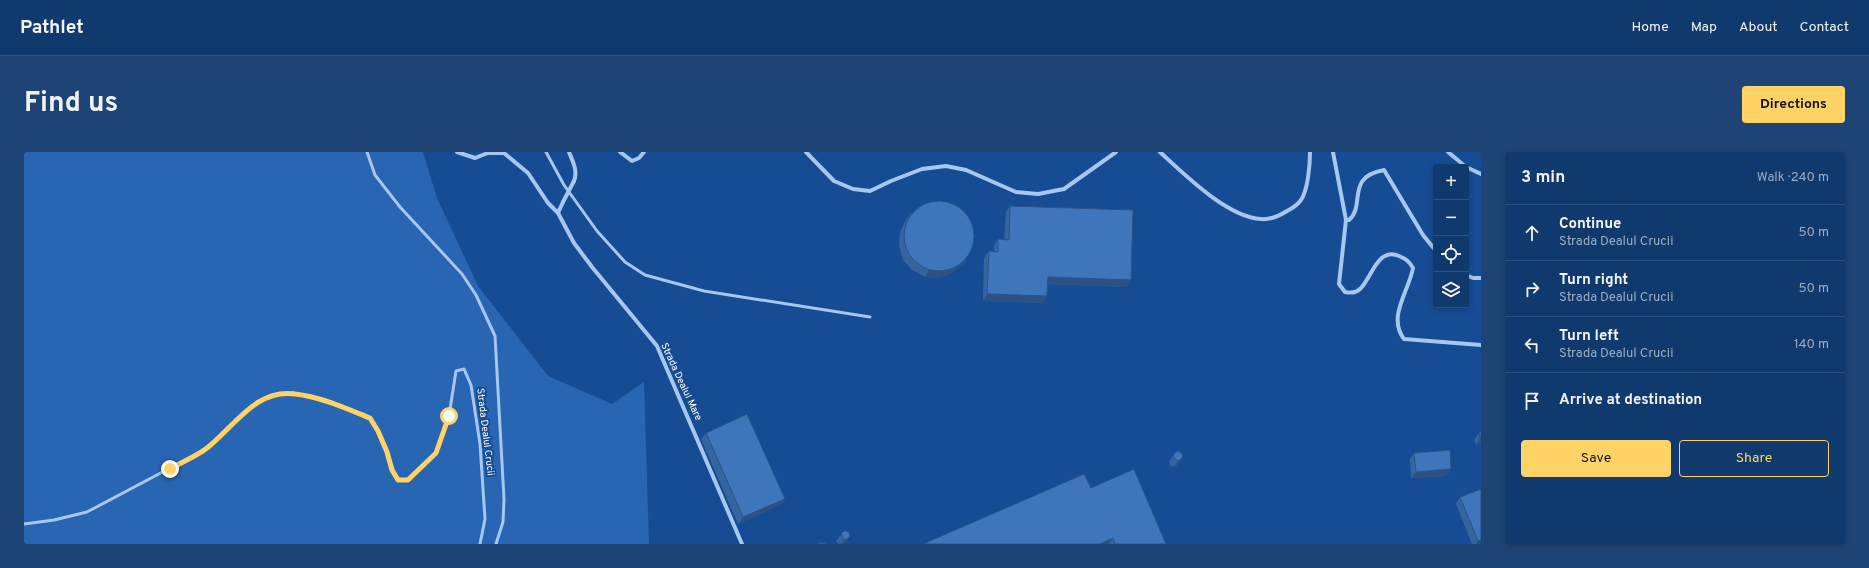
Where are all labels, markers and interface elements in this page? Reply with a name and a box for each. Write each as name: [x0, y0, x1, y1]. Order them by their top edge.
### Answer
text: Pathlet: [20, 16, 84, 40]
text: Home: [1632, 19, 1669, 36]
text: Map: [1691, 19, 1717, 36]
text: About: [1739, 19, 1778, 36]
text: Contact: [1800, 19, 1849, 36]
text: Find us: [24, 86, 118, 122]
button: Directions: [1742, 86, 1845, 123]
map controls: [1433, 164, 1469, 308]
button: +: [1433, 164, 1469, 200]
text: 3 min: [1521, 167, 1565, 189]
text: Walk · 240 m: [1757, 170, 1829, 186]
button: −: [1433, 200, 1469, 236]
text: Continue: [1559, 215, 1621, 234]
icon: ahead: [1521, 222, 1543, 244]
text: 50 m: [1799, 225, 1829, 241]
text: Strada Dealul Crucii: [1559, 234, 1673, 250]
button: locate: [1433, 236, 1469, 272]
text: Turn right: [1559, 271, 1628, 290]
button: layers: [1433, 272, 1469, 308]
icon: right: [1521, 278, 1543, 300]
text: 50 m: [1799, 281, 1829, 297]
text: Strada Dealul Crucii: [1559, 290, 1673, 306]
text: Turn left: [1559, 327, 1619, 346]
icon: left: [1521, 334, 1543, 356]
text: 140 m: [1794, 337, 1829, 353]
street label: Strada Dealul Mare: [657, 341, 705, 423]
text: Strada Dealul Crucii: [1559, 346, 1673, 362]
street label: Strada Dealul Crucii: [473, 388, 497, 476]
icon: arrive: [1521, 390, 1543, 412]
text: Arrive at destination: [1559, 391, 1702, 410]
route start: [440, 407, 458, 425]
button: Save: [1521, 440, 1671, 477]
button: Share: [1679, 440, 1829, 477]
route end: [161, 460, 179, 478]

